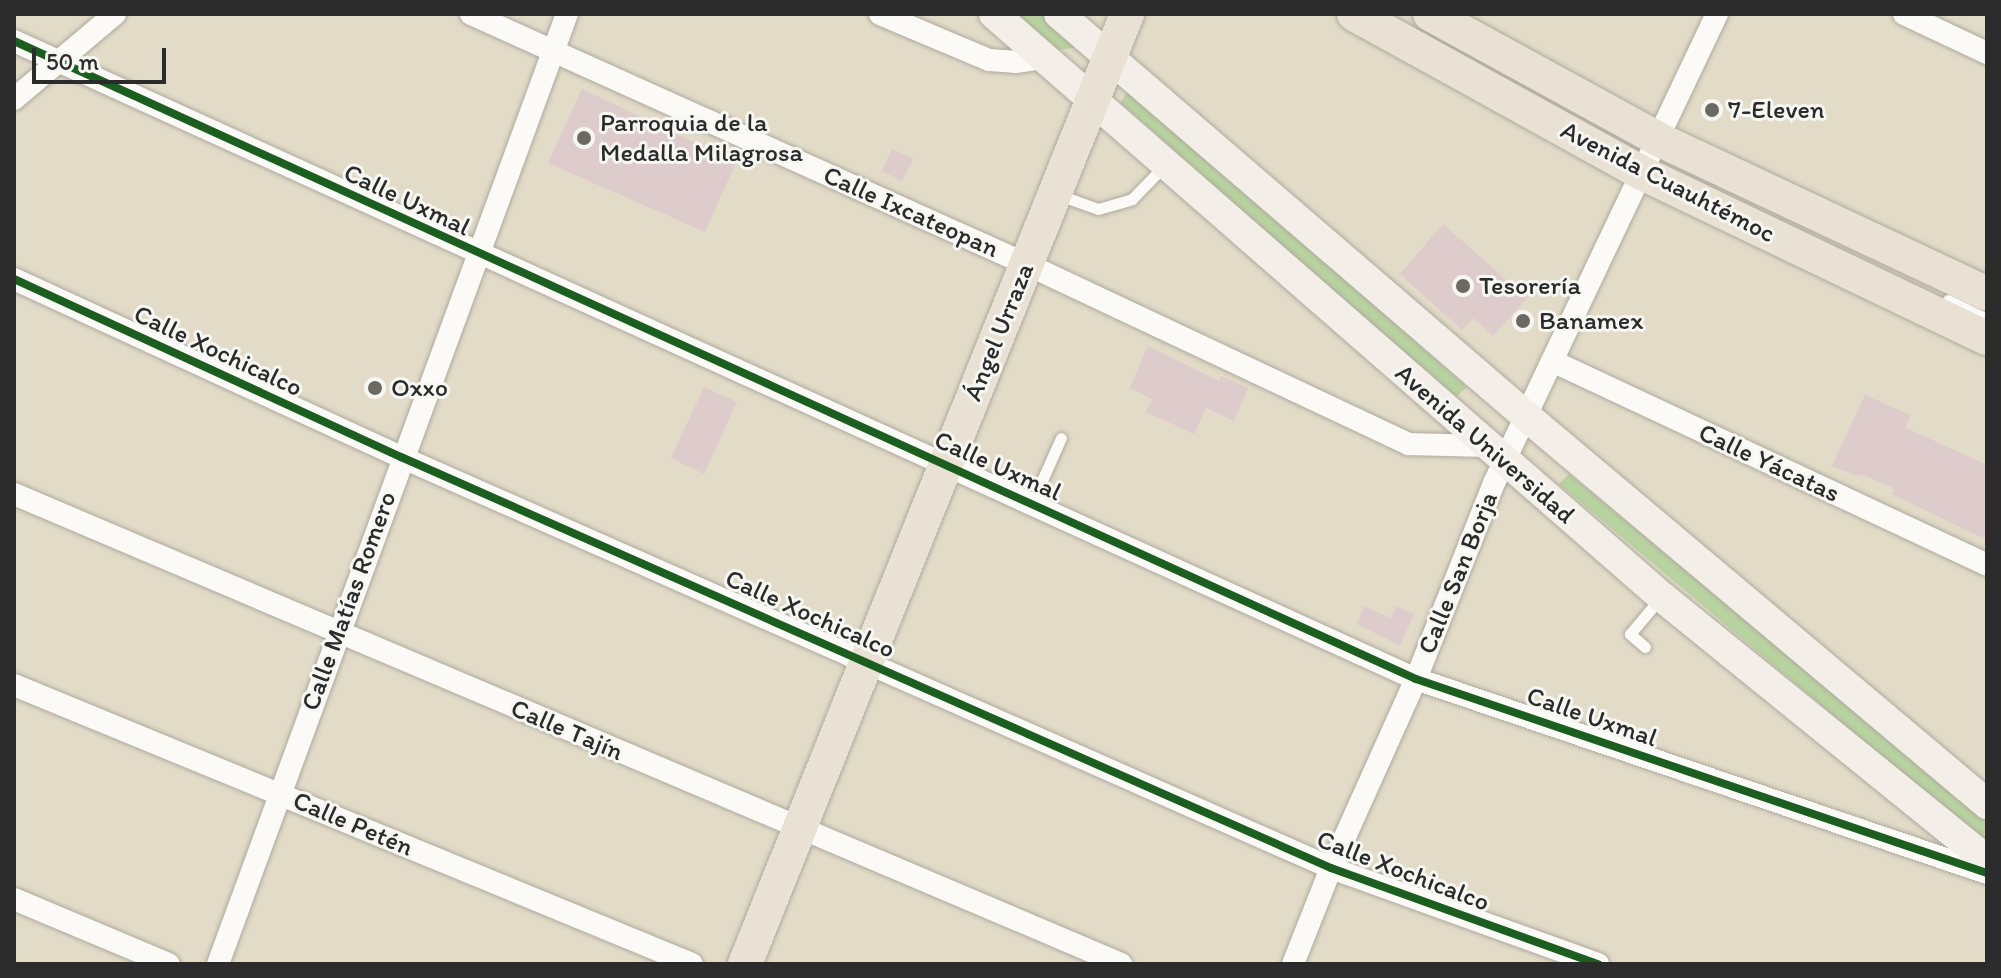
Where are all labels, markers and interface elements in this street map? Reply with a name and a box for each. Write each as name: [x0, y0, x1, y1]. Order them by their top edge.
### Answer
scale bar: [36, 32, 170, 82]
text: 50 m: [46, 47, 99, 76]
place label: 7-Eleven: [1728, 94, 1825, 126]
marker: 7-Eleven: [1703, 101, 1721, 119]
place label: Parroquia de la Medalla Milagrosa: [600, 107, 803, 168]
street label: Avenida Cuauhtémoc: [1556, 114, 1780, 250]
marker: Parroquia de la Medalla Milagrosa: [575, 129, 593, 147]
street label: Calle Uxmal: [339, 157, 475, 243]
street label: Calle Ixcateopan: [819, 160, 1003, 264]
street label: Ángel Urraza: [957, 259, 1041, 405]
place label: Tesorería: [1479, 270, 1581, 302]
marker: Tesorería: [1454, 277, 1472, 295]
street label: Calle Xochicalco: [128, 298, 308, 404]
place label: Banamex: [1539, 305, 1643, 337]
marker: Banamex: [1514, 312, 1532, 330]
street label: Avenida Universidad: [1389, 358, 1581, 530]
place label: Oxxo: [391, 372, 448, 404]
marker: Oxxo: [366, 379, 384, 397]
street label: Calle Yácatas: [1695, 417, 1843, 509]
street label: Calle Uxmal: [930, 424, 1066, 508]
street label: Calle Matías Romero: [295, 488, 403, 714]
street label: Calle San Borja: [1411, 488, 1505, 658]
street label: Calle Xochicalco: [720, 563, 900, 665]
street label: Calle Uxmal: [1523, 680, 1661, 754]
street label: Calle Tajín: [508, 693, 626, 767]
street label: Calle Petén: [289, 785, 417, 863]
street label: Calle Xochicalco: [1312, 824, 1494, 918]

